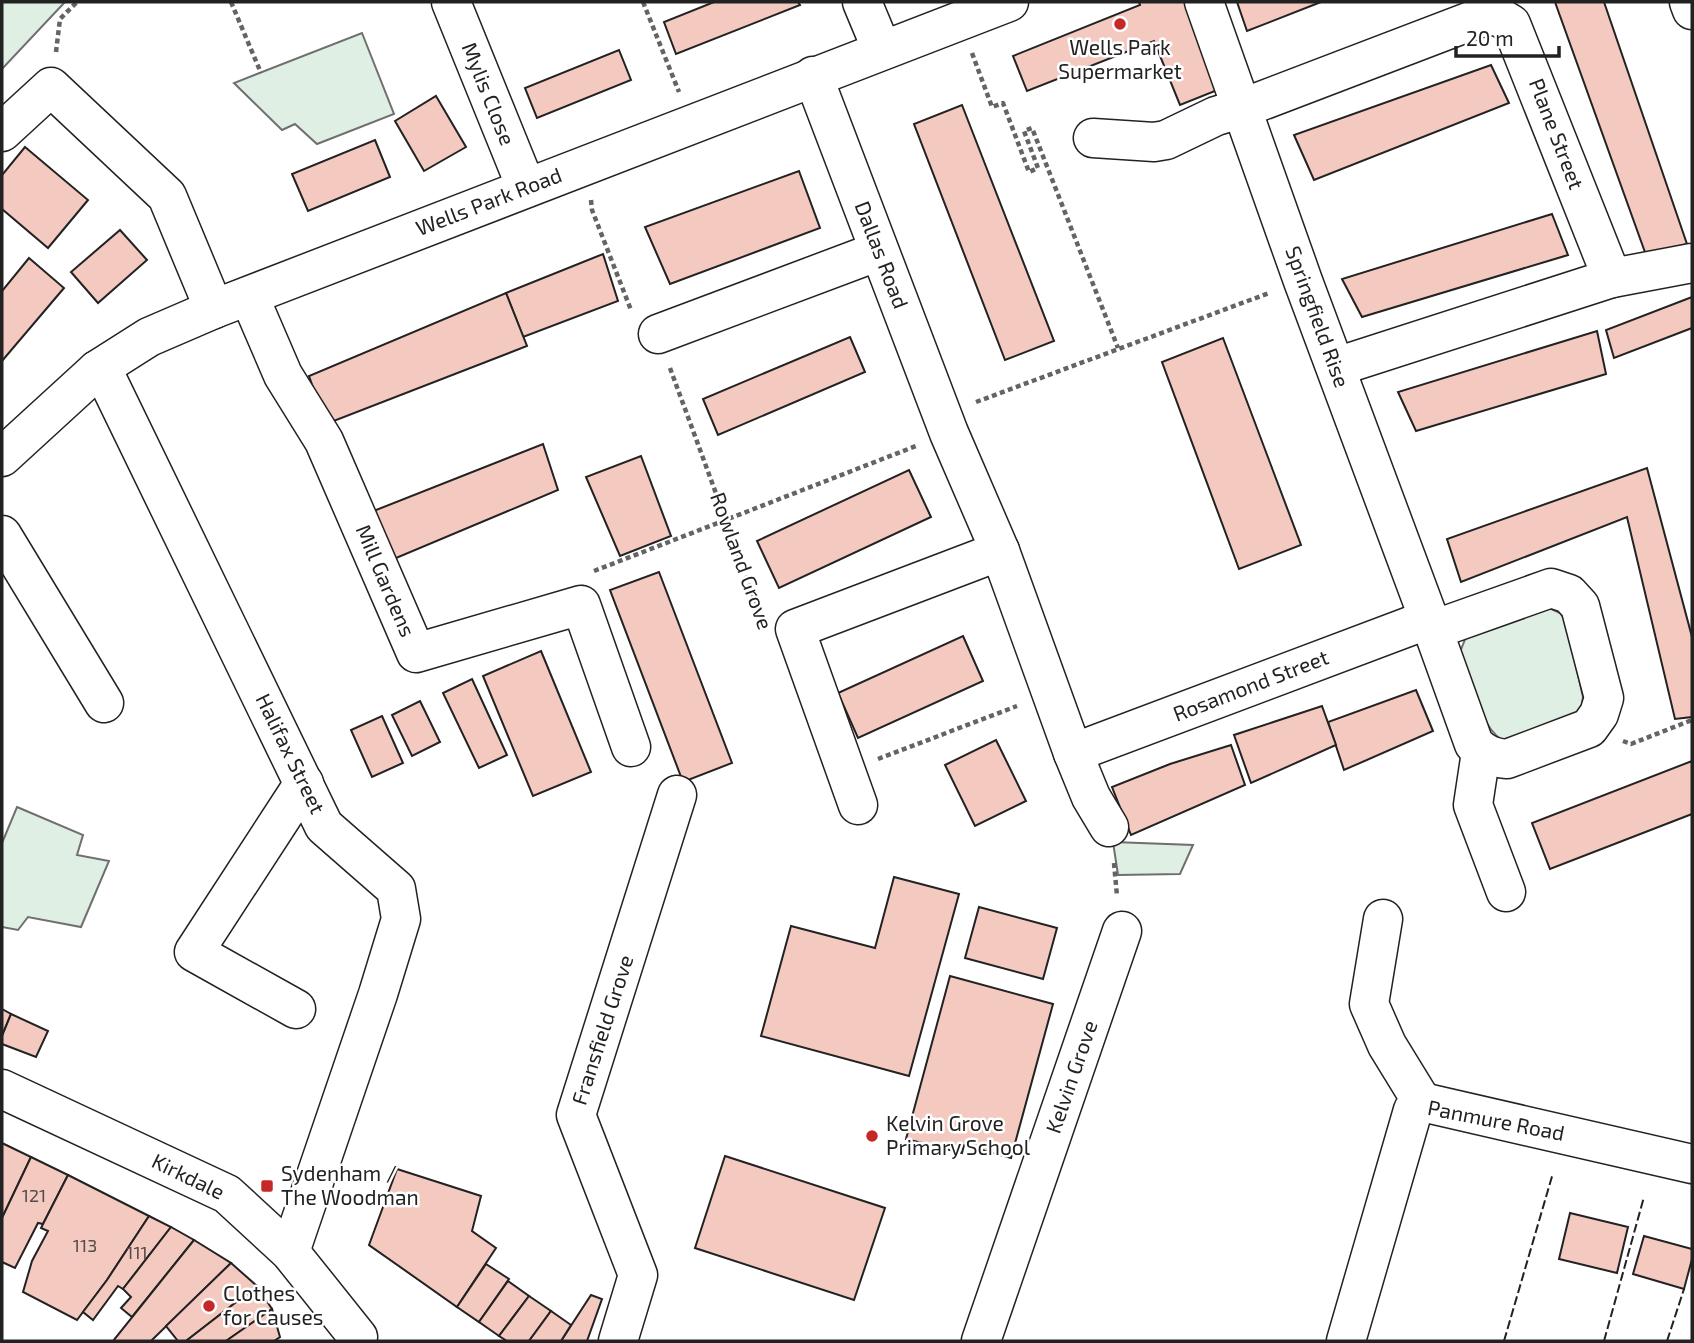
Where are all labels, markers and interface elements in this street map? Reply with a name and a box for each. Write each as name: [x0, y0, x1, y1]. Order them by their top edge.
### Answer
scale bar: [1456, 14, 1559, 58]
marker: Wells Park Supermarket: [1112, 16, 1128, 32]
text: 20 m: [1466, 25, 1514, 50]
place label: Wells Park Supermarket: [1058, 34, 1182, 83]
street label: Mylis Close: [457, 38, 521, 148]
street label: Plane Street: [1525, 75, 1590, 192]
street label: Wells Park Road: [412, 161, 565, 240]
street label: Dallas Road: [850, 197, 914, 312]
street label: Springfield Rise: [1281, 242, 1356, 391]
street label: Rowland Grove: [706, 488, 779, 632]
street label: Mill Gardens: [352, 521, 421, 640]
street label: Rosamond Street: [1169, 643, 1332, 726]
street label: Halifax Street: [251, 689, 331, 818]
street label: Fransfield Grove: [566, 951, 638, 1108]
street label: Kelvin Grove: [1040, 1017, 1102, 1136]
street label: Panmure Road: [1426, 1094, 1567, 1145]
place label: Kelvin Grove Primary School: [886, 1110, 1031, 1159]
marker: Kelvin Grove Primary School: [864, 1128, 880, 1144]
street label: Kirkdale: [148, 1147, 229, 1204]
place label: Sydenham / The Woodman: [281, 1160, 419, 1209]
marker: Sydenham / The Woodman: [259, 1178, 275, 1194]
house number: 121: [22, 1184, 46, 1206]
house number: 113: [73, 1234, 97, 1256]
house number: 111: [126, 1241, 148, 1263]
place label: Clothes for Causes: [223, 1280, 324, 1329]
marker: Clothes for Causes: [201, 1298, 217, 1314]

